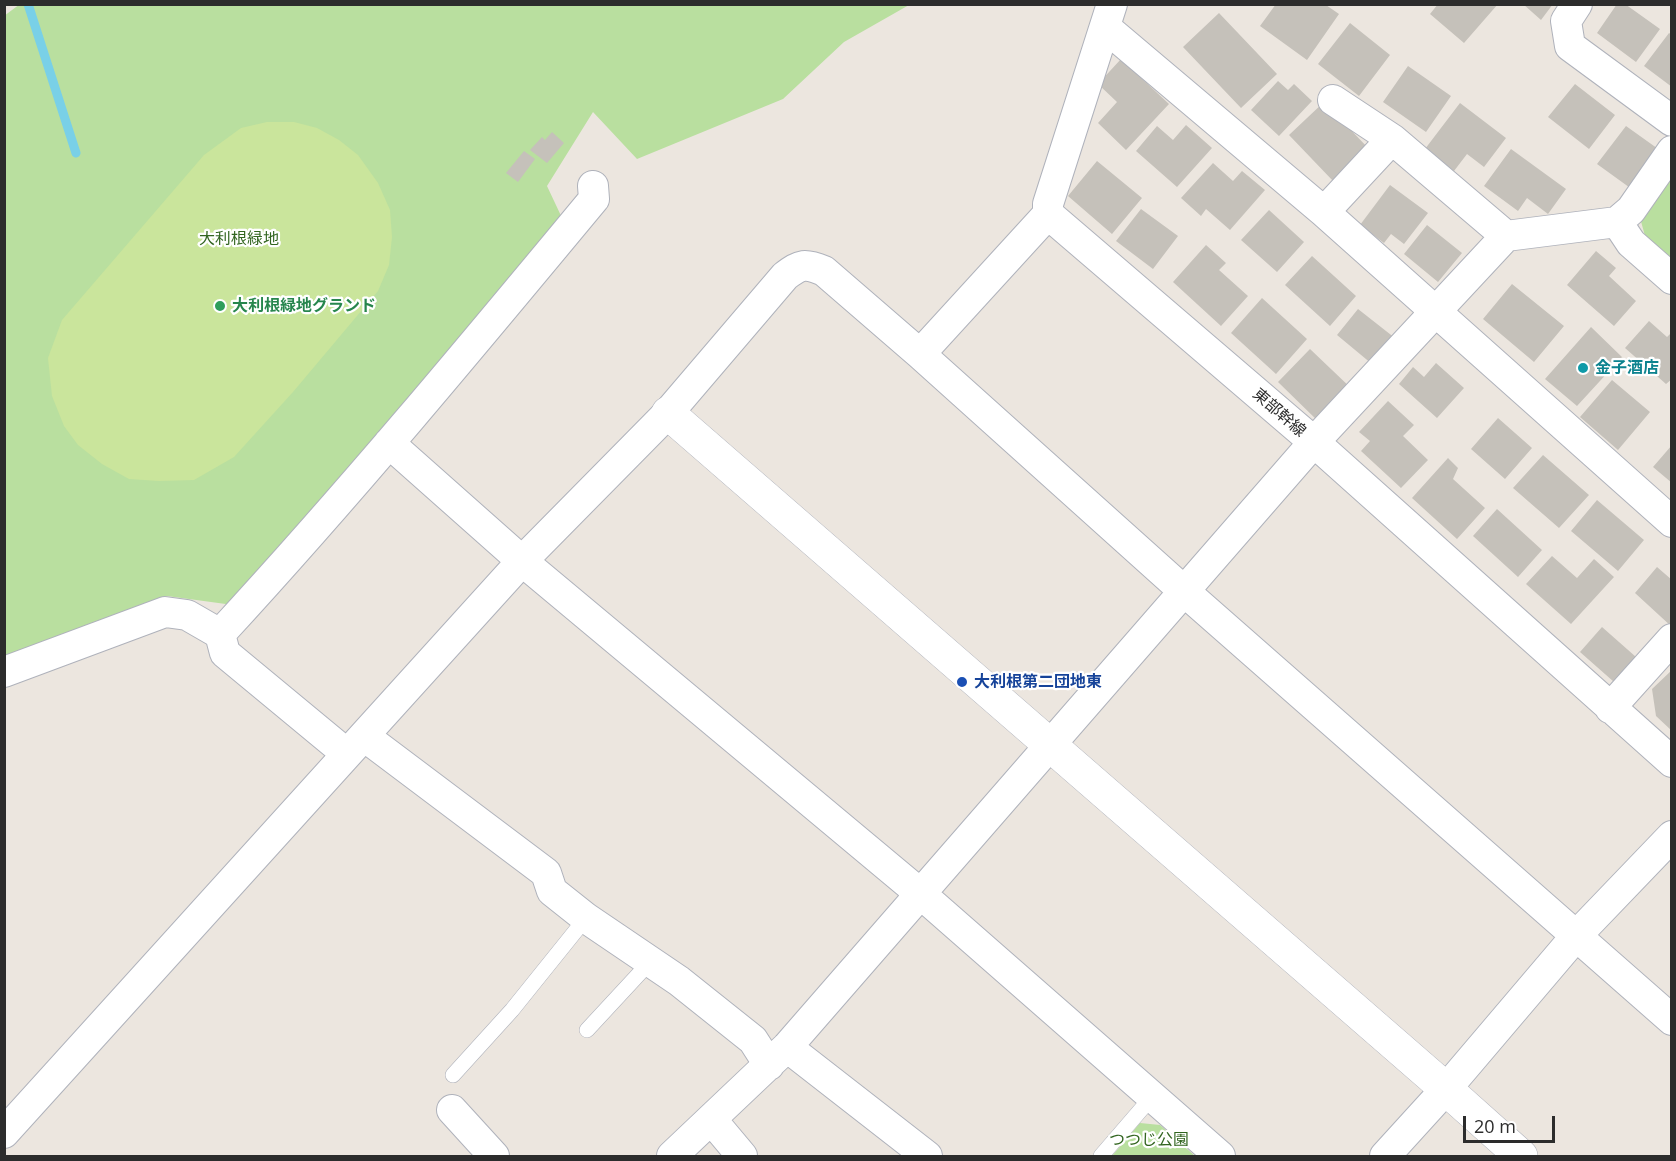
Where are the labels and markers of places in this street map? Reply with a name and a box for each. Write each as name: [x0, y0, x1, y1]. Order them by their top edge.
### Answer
place label: 大利根緑地グランド: [232, 296, 376, 316]
marker: 大利根緑地グランド: [213, 299, 227, 313]
place label: 金子酒店: [1595, 358, 1659, 378]
marker: 金子酒店: [1576, 361, 1590, 375]
place label: 大利根第二団地東: [974, 672, 1102, 692]
marker: 大利根第二団地東: [955, 675, 969, 689]

